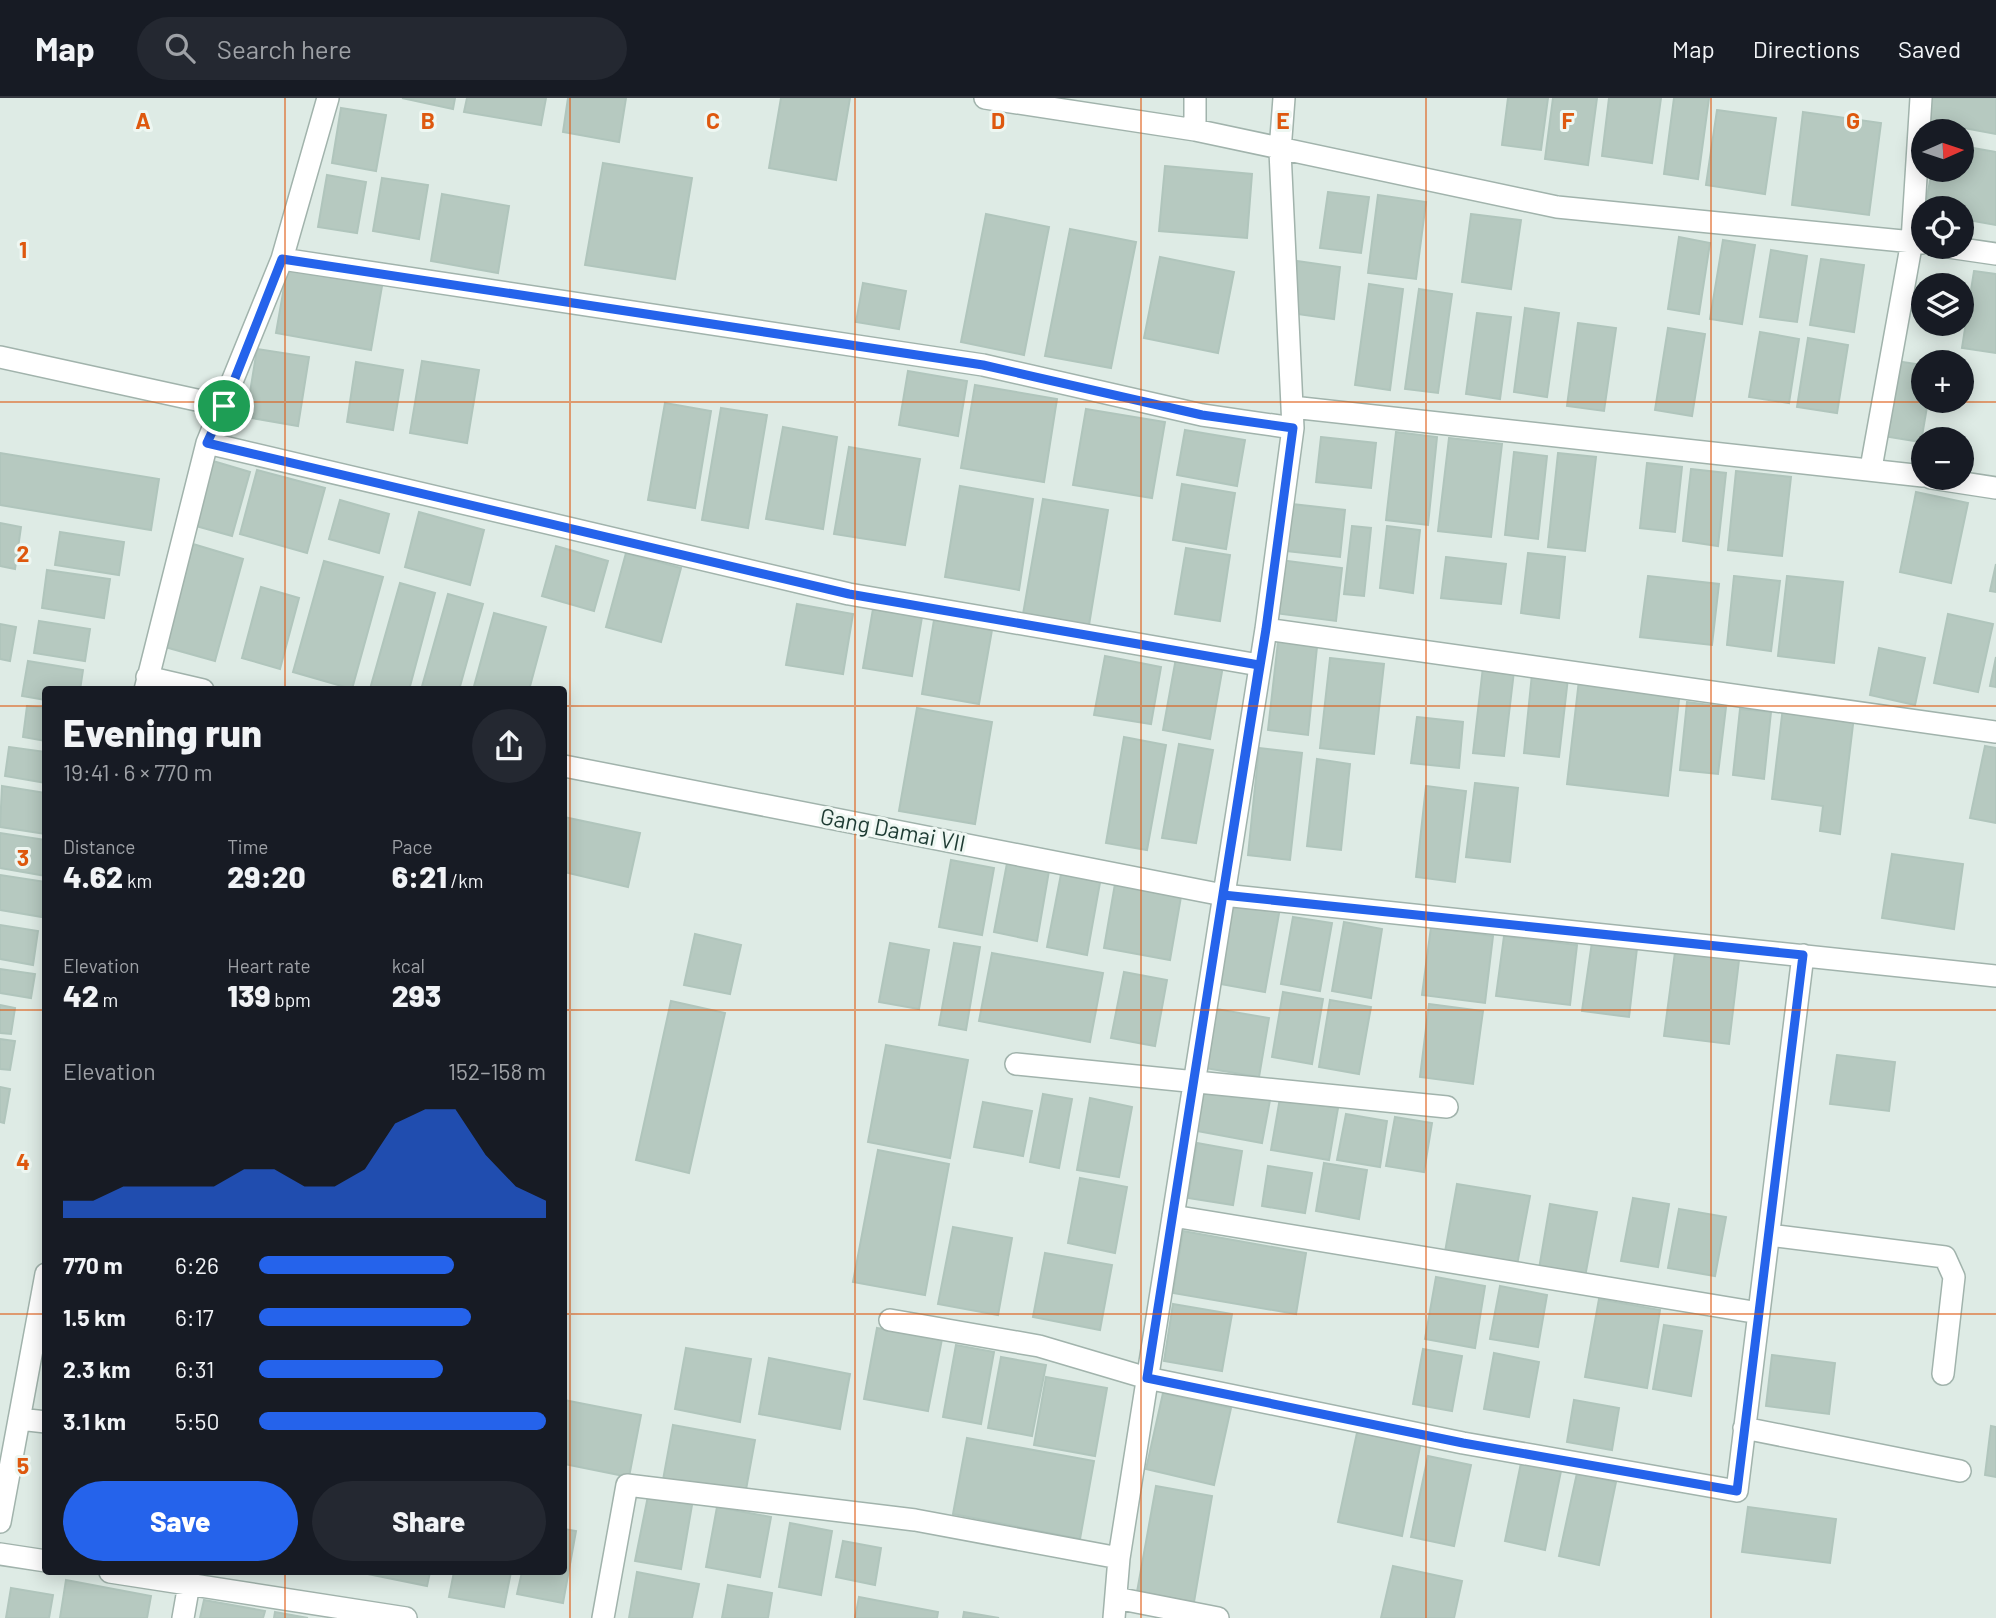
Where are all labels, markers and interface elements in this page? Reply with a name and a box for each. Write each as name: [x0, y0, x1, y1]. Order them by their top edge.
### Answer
search box: [137, 17, 627, 80]
text: Map: [35, 28, 95, 68]
icon: search: [161, 29, 199, 67]
text: Search here: [217, 33, 352, 64]
text: Map: [1672, 34, 1715, 63]
text: Directions: [1753, 34, 1860, 63]
text: Saved: [1898, 34, 1961, 63]
text: A: [135, 106, 151, 134]
text: B: [421, 106, 435, 134]
text: C: [706, 106, 720, 134]
text: D: [991, 106, 1005, 134]
text: E: [1276, 106, 1290, 134]
text: F: [1562, 106, 1575, 134]
text: G: [1846, 106, 1860, 134]
north arrow: [1911, 119, 1974, 182]
map controls: [1911, 119, 1974, 490]
button: locate: [1911, 196, 1974, 259]
text: 1: [19, 235, 27, 263]
button: layers: [1911, 273, 1974, 336]
button: +: [1911, 350, 1974, 413]
pin: [194, 376, 254, 436]
icon: arrive: [205, 387, 243, 425]
button: −: [1911, 427, 1974, 490]
text: 2: [17, 539, 29, 567]
text: Evening run: [63, 709, 262, 755]
button: share: [472, 709, 546, 783]
text: 19:41 · 6 × 770 m: [63, 758, 213, 786]
street label: Gang Damai VII: [818, 801, 968, 857]
text: Distance: [63, 835, 135, 858]
text: Time: [227, 835, 268, 858]
text: Pace: [392, 835, 433, 858]
text: 3: [17, 843, 29, 871]
text: 4.62: [63, 858, 123, 894]
text: 29:20: [227, 858, 306, 894]
text: 6:21: [392, 858, 447, 894]
text: km: [123, 869, 152, 892]
text: /km: [447, 869, 483, 892]
text: Elevation: [63, 954, 140, 977]
text: Heart rate: [227, 954, 311, 977]
text: kcal: [392, 954, 425, 977]
text: 42: [63, 977, 99, 1013]
text: 139: [227, 977, 270, 1013]
text: 293: [392, 977, 441, 1013]
text: m: [99, 988, 118, 1011]
text: bpm: [270, 988, 311, 1011]
text: Elevation: [63, 1057, 156, 1085]
text: 152–158 m: [448, 1057, 546, 1085]
text: 4: [16, 1147, 30, 1175]
text: 770 m: [63, 1251, 123, 1279]
text: 6:26: [175, 1251, 219, 1279]
text: 1.5 km: [63, 1303, 126, 1331]
text: 6:17: [175, 1303, 214, 1331]
text: 2.3 km: [63, 1355, 131, 1383]
text: 6:31: [175, 1355, 214, 1383]
text: 3.1 km: [63, 1407, 126, 1435]
text: 5:50: [175, 1407, 219, 1435]
text: 5: [17, 1451, 29, 1479]
button: Save: [63, 1481, 298, 1561]
button: Share: [312, 1481, 546, 1561]

